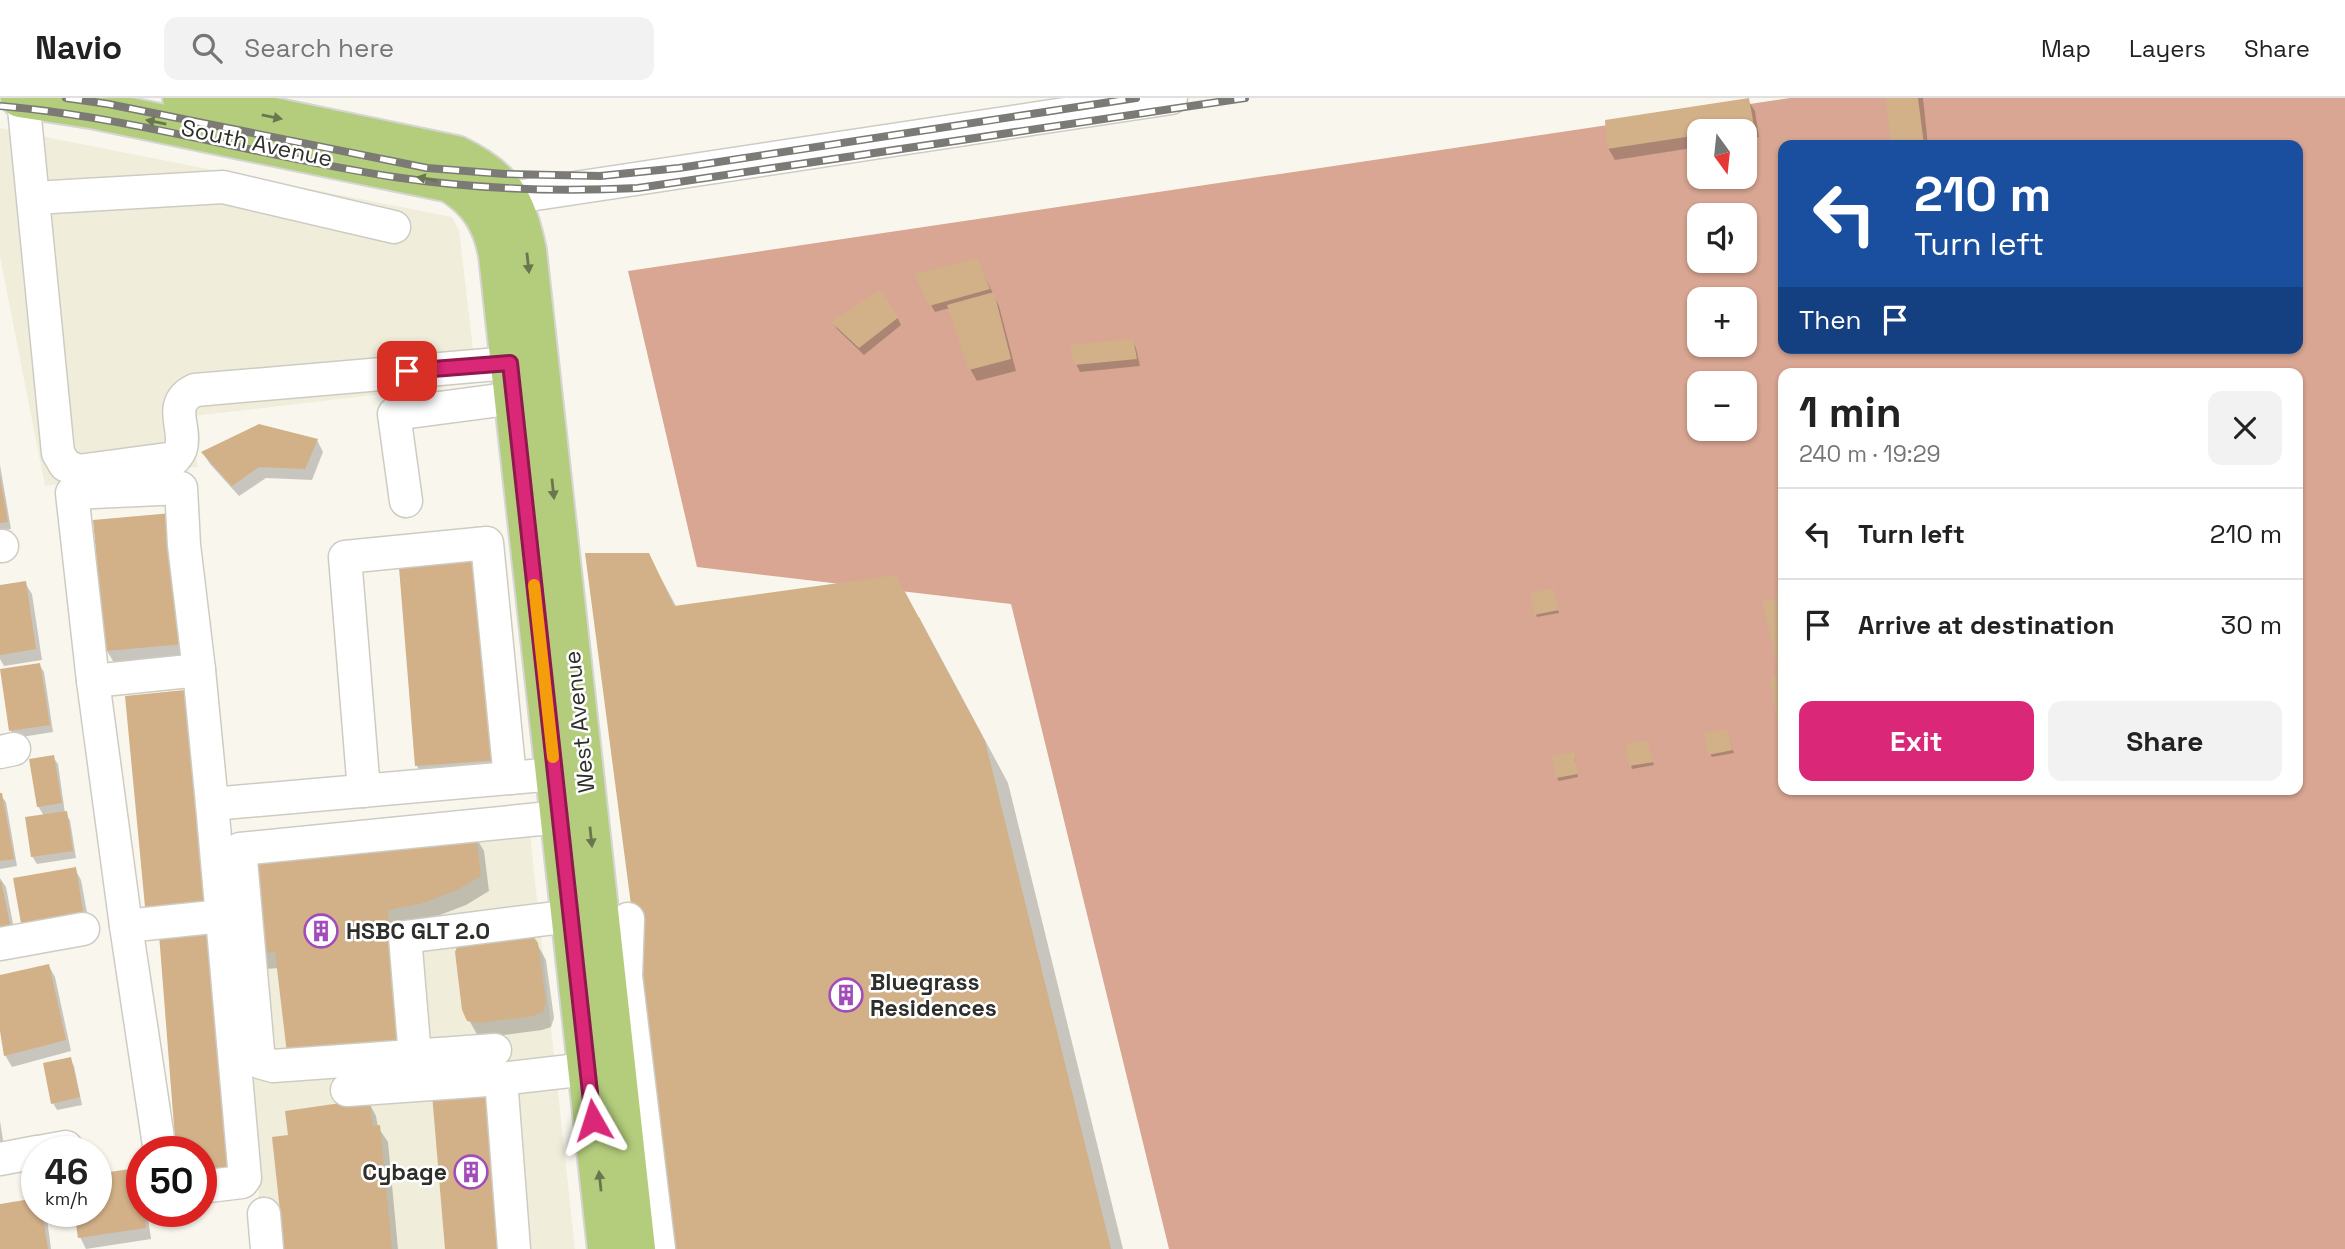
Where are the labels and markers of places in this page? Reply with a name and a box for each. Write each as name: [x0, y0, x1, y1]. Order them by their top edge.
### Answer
pin: [377, 341, 437, 401]
building icon: HSBC GLT 2.0: [302, 912, 340, 950]
place label: HSBC GLT 2.0: [346, 916, 490, 946]
place label: Bluegrass Residences: [870, 967, 997, 1023]
building icon: Bluegrass Residences: [827, 976, 865, 1014]
building icon: Cybage: [452, 1153, 490, 1191]
place label: Cybage: [362, 1157, 447, 1187]

